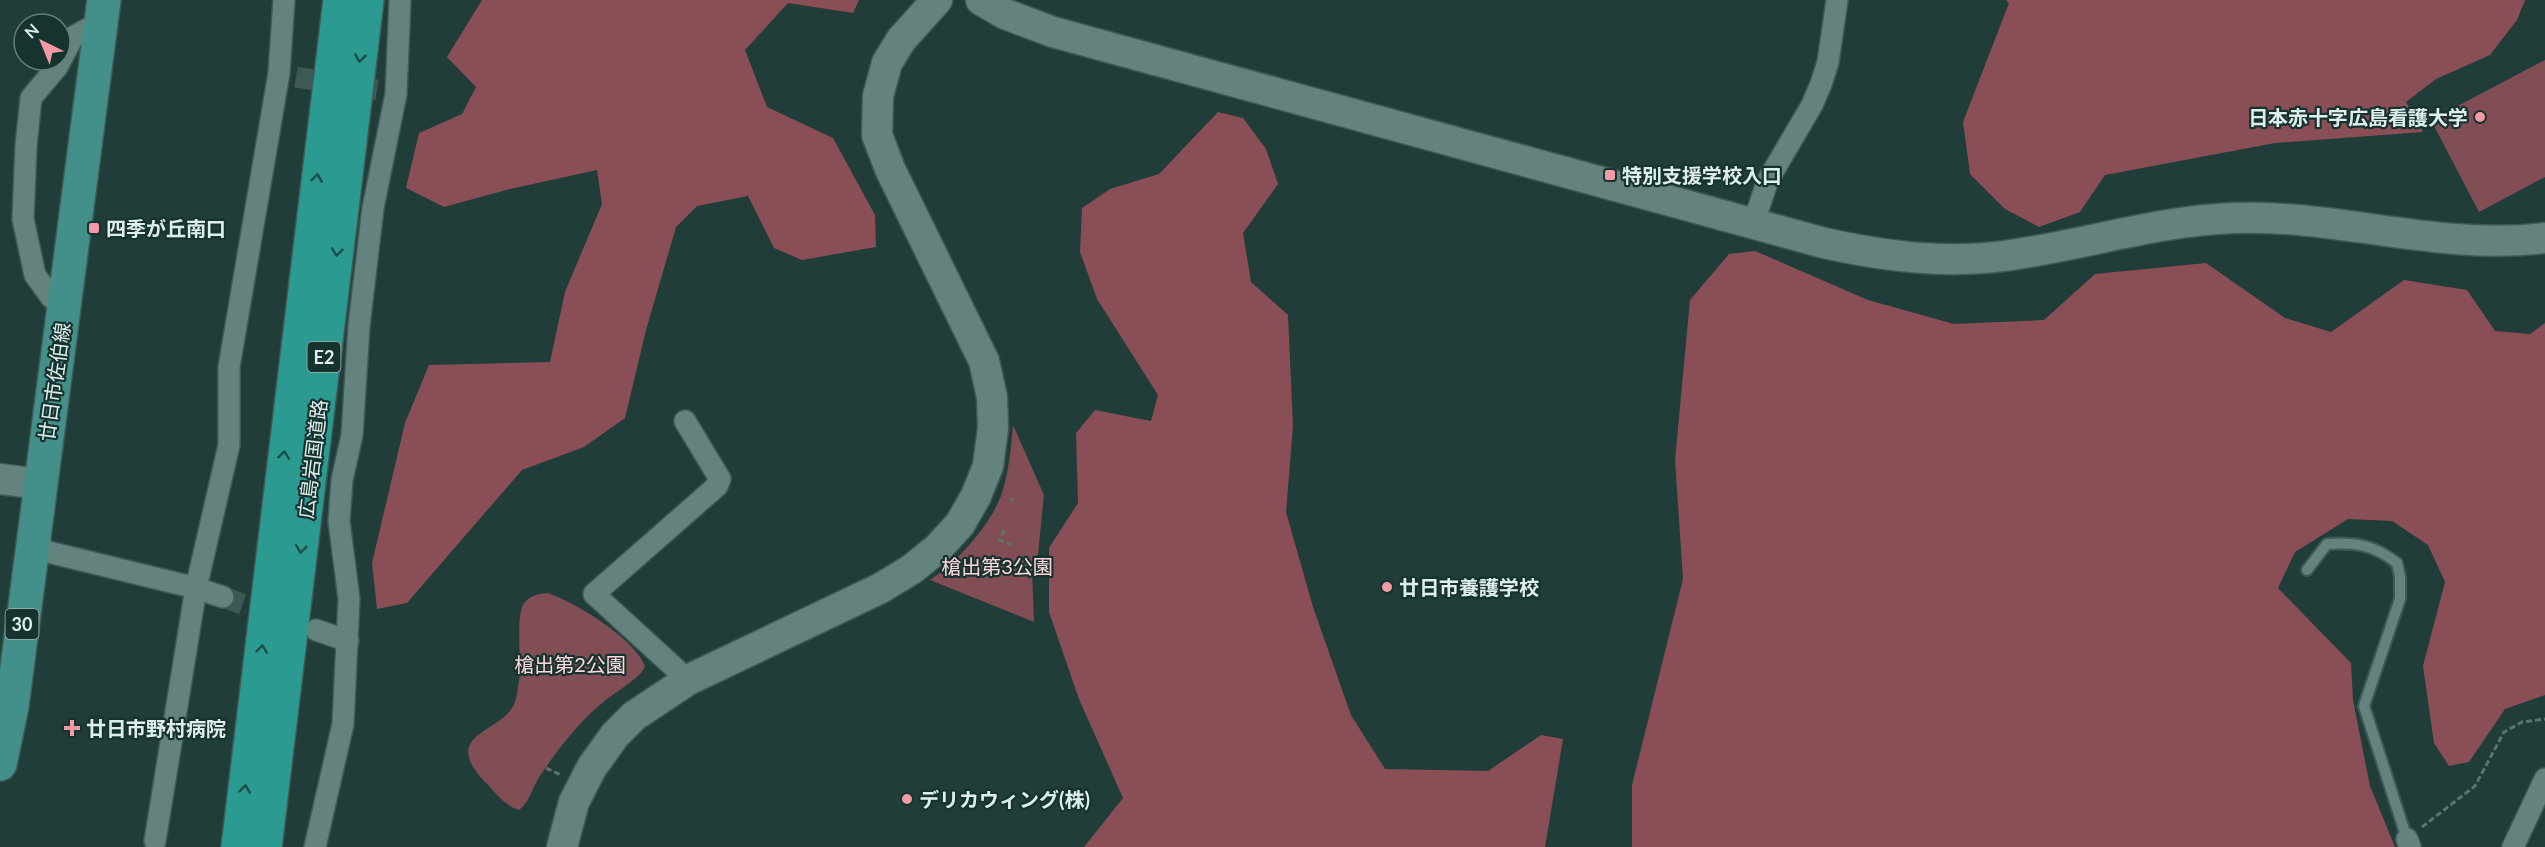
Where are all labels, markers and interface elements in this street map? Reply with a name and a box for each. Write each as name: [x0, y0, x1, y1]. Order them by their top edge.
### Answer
north arrow: [12, 12, 72, 72]
text: N: [20, 20, 42, 42]
one-way arrow: [354, 53, 367, 63]
place label: 日本赤十字広島看護大学: [2248, 105, 2468, 129]
marker: 日本赤十字広島看護大学: [2473, 110, 2487, 124]
place label: 特別支援学校入口: [1622, 163, 1782, 187]
marker: 特別支援学校入口: [1603, 168, 1617, 182]
one-way arrow: [310, 174, 322, 183]
place label: 四季が丘南口: [106, 216, 226, 240]
marker: 四季が丘南口: [87, 221, 101, 235]
one-way arrow: [331, 247, 343, 256]
street label: 廿日市佐伯線: [34, 321, 74, 443]
road number: E2: [308, 342, 340, 372]
street label: 広島岩国道路: [293, 398, 331, 520]
one-way arrow: [277, 451, 290, 460]
one-way arrow: [295, 545, 307, 554]
park label: 槍出第3公園: [941, 554, 1053, 578]
place label: 廿日市養護学校: [1399, 575, 1539, 599]
marker: 廿日市養護学校: [1380, 580, 1394, 594]
road number: 30: [5, 609, 38, 639]
one-way arrow: [255, 645, 268, 654]
park label: 槍出第2公園: [514, 652, 626, 676]
place label: 廿日市野村病院: [86, 716, 226, 740]
marker: 廿日市野村病院: [63, 719, 81, 737]
one-way arrow: [238, 784, 251, 794]
place label: デリカウィング(株): [919, 787, 1090, 811]
marker: デリカウィング(株): [900, 792, 914, 806]

